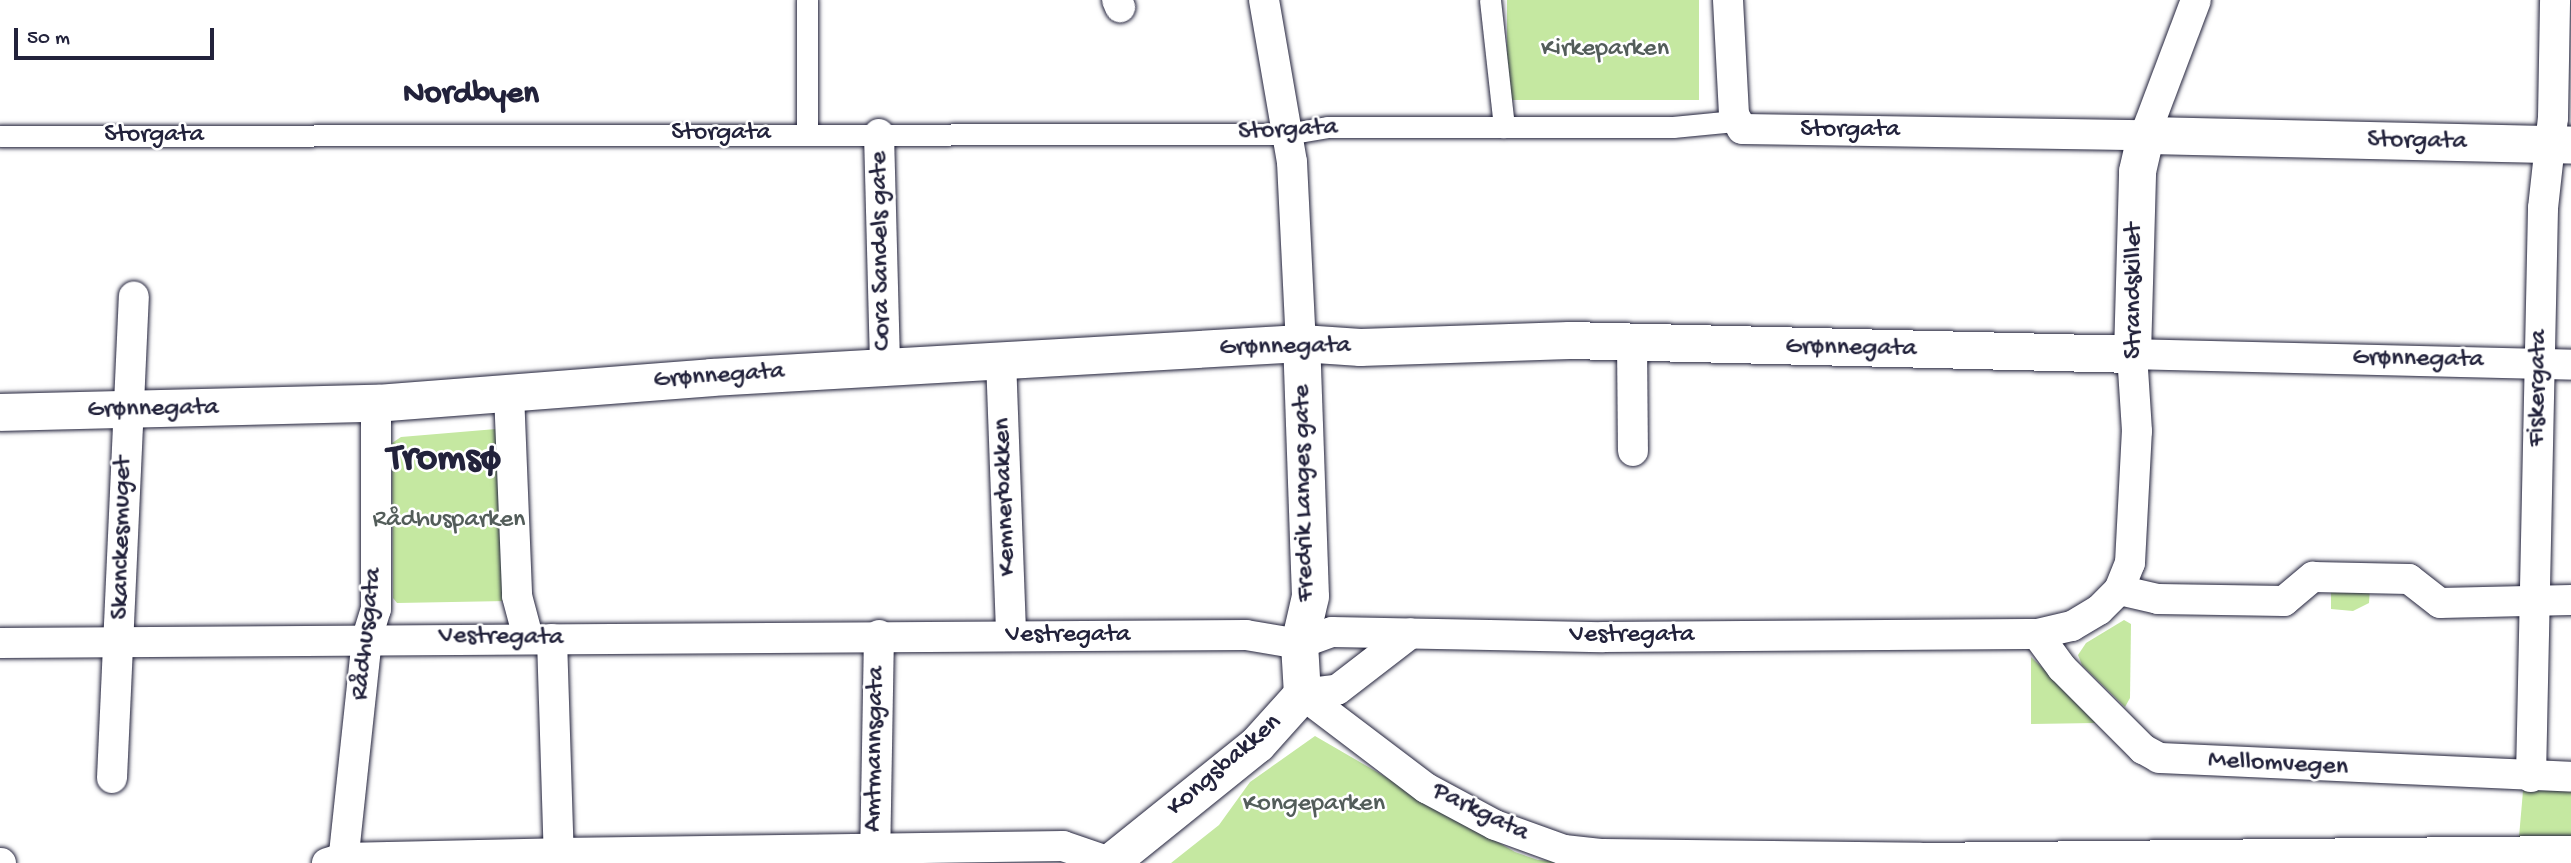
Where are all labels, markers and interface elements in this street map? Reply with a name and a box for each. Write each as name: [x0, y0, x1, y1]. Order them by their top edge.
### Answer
scale bar: [18, 14, 217, 58]
text: 50 m: [27, 27, 70, 52]
park label: Kirkeparken: [1541, 34, 1669, 66]
district label: Nordbyen: [403, 76, 539, 116]
street label: Storgata: [1237, 113, 1339, 149]
street label: Storgata: [1800, 115, 1900, 147]
street label: Storgata: [671, 118, 771, 150]
street label: Storgata: [104, 120, 204, 152]
street label: Storgata: [2367, 126, 2467, 158]
street label: Cora Sandels gate: [865, 151, 899, 351]
street label: Strandskillet: [2119, 223, 2151, 359]
street label: Fiskergata: [2522, 329, 2556, 447]
street label: Grønnegata: [1219, 331, 1351, 365]
street label: Grønnegata: [1785, 332, 1917, 366]
street label: Grønnegata: [2352, 343, 2484, 377]
street label: Grønnegata: [652, 357, 786, 397]
street label: Fredrik Langes gate: [1288, 384, 1322, 602]
street label: Grønnegata: [87, 393, 219, 427]
street label: Kemnerbakken: [988, 417, 1024, 577]
district label: Tromsø: [387, 436, 501, 484]
street label: Skanckesmuget: [106, 456, 140, 620]
park label: Rådhusparken: [373, 505, 525, 537]
street label: Rådhusgata: [346, 566, 390, 702]
street label: Vestregata: [1006, 620, 1130, 652]
street label: Vestregata: [1570, 620, 1694, 652]
street label: Vestregata: [438, 621, 564, 655]
street label: Amtmannsgata: [859, 666, 893, 832]
street label: Kongsbakken: [1161, 708, 1289, 824]
street label: Mellomvegen: [2207, 746, 2349, 784]
street label: Parkgata: [1426, 776, 1534, 850]
park label: Kongeparken: [1243, 789, 1385, 821]

